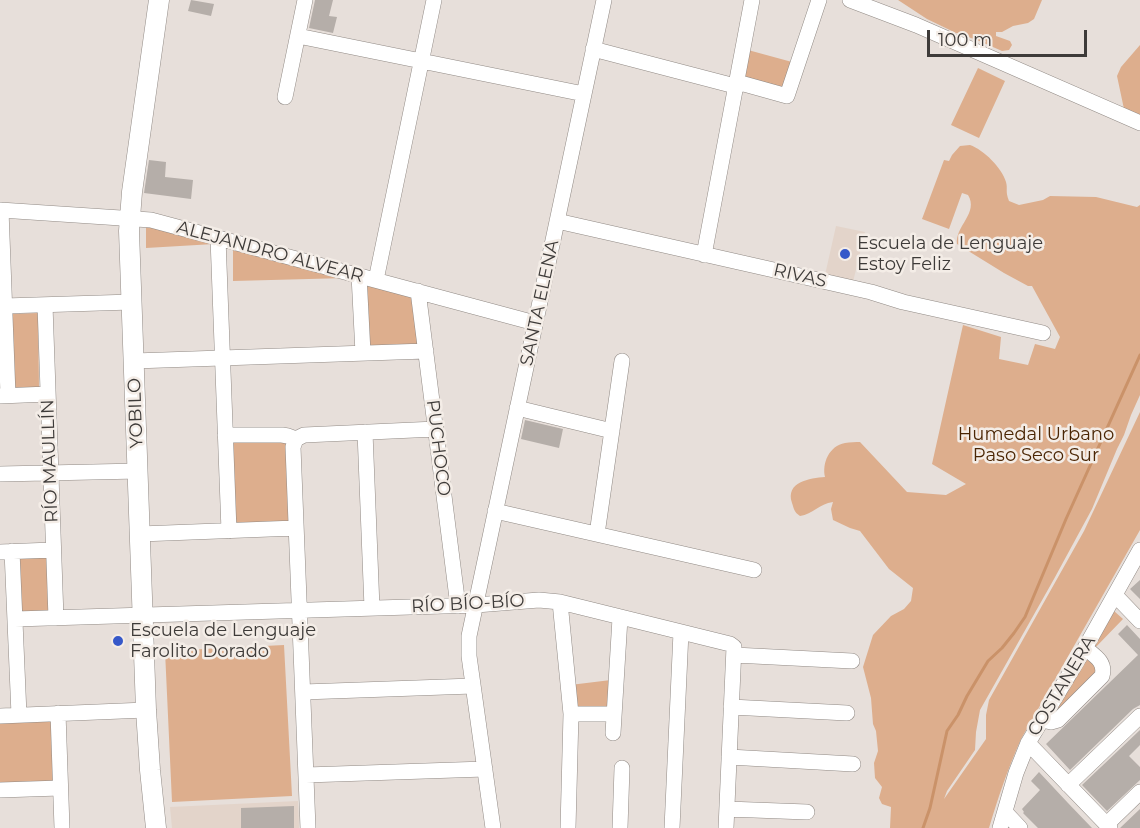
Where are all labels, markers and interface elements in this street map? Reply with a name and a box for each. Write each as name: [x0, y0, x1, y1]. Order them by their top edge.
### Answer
scale bar: [930, 18, 1090, 56]
text: 100 m: [938, 29, 992, 51]
street label: ALEJANDRO ALVEAR: [174, 217, 366, 287]
place label: Escuela de Lenguaje Estoy Feliz: [857, 233, 1043, 276]
street label: SANTA ELENA: [516, 238, 564, 368]
marker: Escuela de Lenguaje Estoy Feliz: [838, 247, 852, 261]
street label: RIVAS: [771, 259, 829, 293]
street label: YOBILO: [124, 377, 148, 449]
street label: RÍO MAULLÍN: [37, 399, 63, 523]
street label: PUCHOCO: [421, 399, 455, 497]
park label: Humedal Urbano Paso Seco Sur: [958, 424, 1114, 466]
street label: RÍO BÍO-BÍO: [411, 590, 525, 618]
place label: Escuela de Lenguaje Farolito Dorado: [130, 620, 316, 662]
street label: COSTANERA: [1024, 632, 1100, 740]
marker: Escuela de Lenguaje Farolito Dorado: [111, 634, 125, 648]

